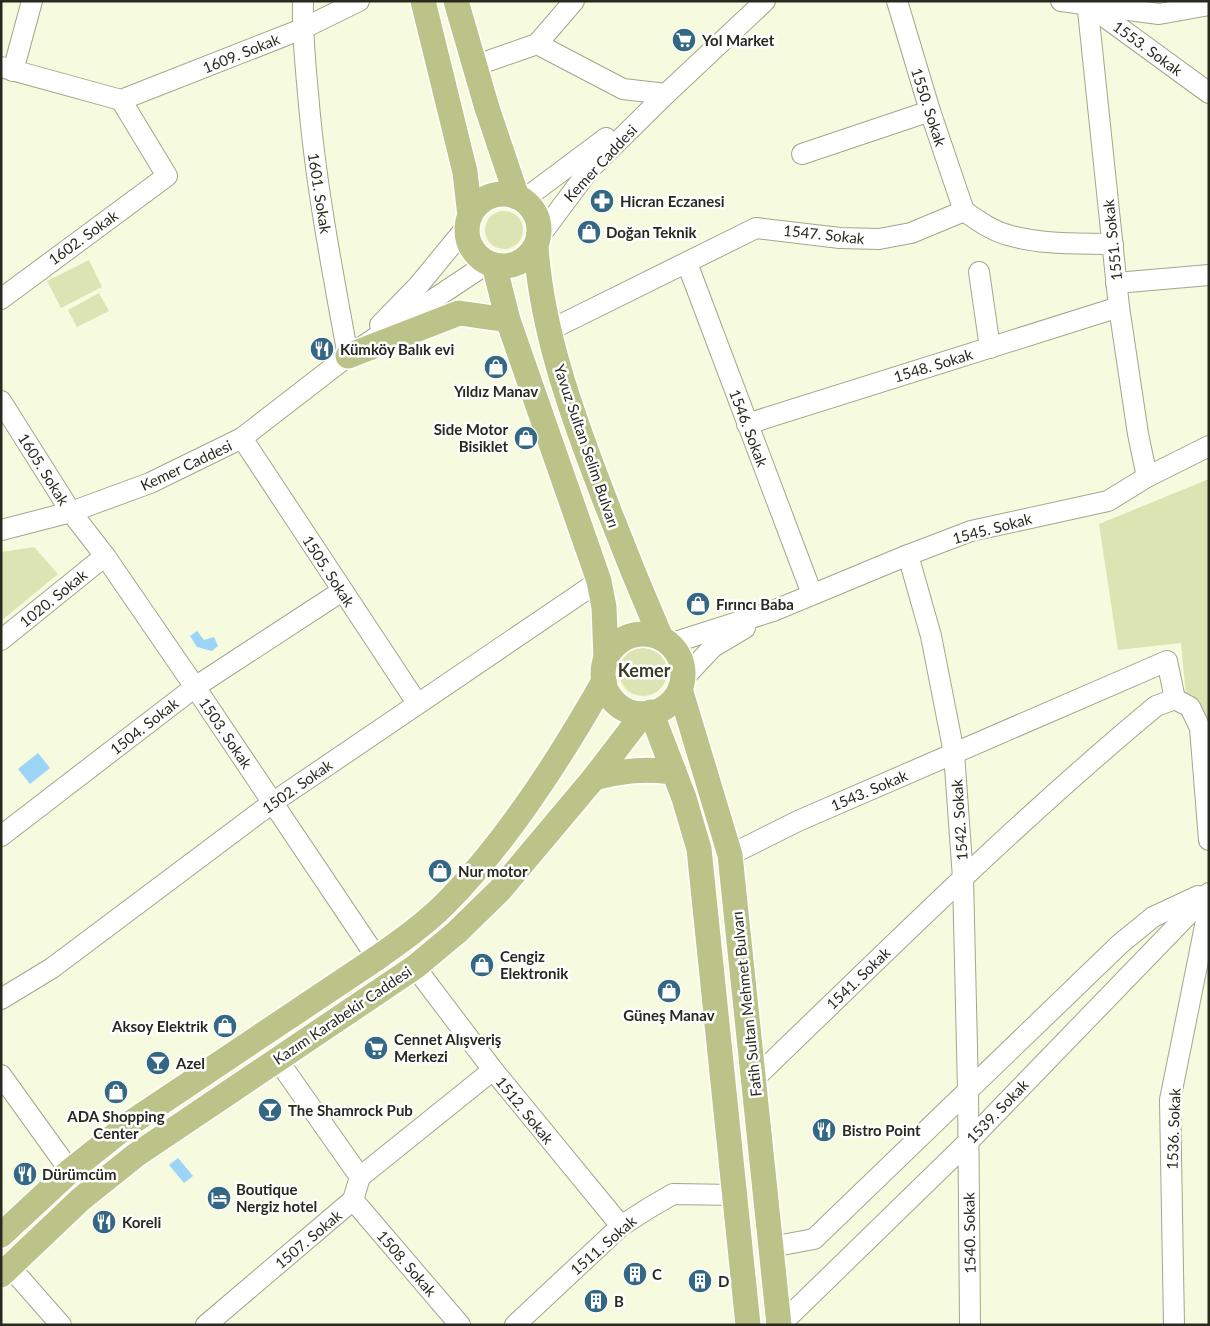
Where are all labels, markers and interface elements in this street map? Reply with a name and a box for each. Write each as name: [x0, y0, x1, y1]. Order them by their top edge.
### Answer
street label: 1553. Sokak: [1110, 17, 1187, 79]
supermarket icon: Yol Market: [671, 27, 697, 53]
street label: 1609. Sokak: [200, 29, 282, 77]
place label: Yol Market: [701, 31, 775, 49]
street label: 1550. Sokak: [908, 65, 950, 149]
street label: Kemer Caddesi: [560, 121, 640, 205]
street label: 1601. Sokak: [305, 151, 335, 235]
pharmacy icon: Hicran Eczanesi: [589, 188, 615, 214]
place label: Hicran Eczanesi: [620, 192, 725, 210]
street label: 1551. Sokak: [1099, 198, 1125, 281]
street label: 1602. Sokak: [45, 206, 122, 268]
shop icon: Doğan Teknik: [576, 219, 602, 245]
street label: 1547. Sokak: [783, 221, 866, 247]
place label: Doğan Teknik: [606, 223, 698, 241]
restaurant icon: Kümköy Balık evi: [309, 336, 335, 362]
place label: Kümköy Balık evi: [340, 340, 454, 358]
street label: 1548. Sokak: [891, 344, 975, 386]
shop icon: Yıldız Manav: [483, 354, 509, 380]
street label: Yavuz Sultan Selim Bulvarı: [551, 362, 623, 530]
place label: Yıldız Manav: [453, 382, 538, 400]
street label: 1546. Sokak: [726, 387, 772, 470]
place label: Side Motor Bisiklet: [434, 420, 508, 455]
shop icon: Side Motor Bisiklet: [513, 425, 539, 451]
street label: 1605. Sokak: [15, 430, 73, 509]
street label: Kemer Caddesi: [137, 436, 235, 494]
street label: 1545. Sokak: [950, 509, 1034, 547]
street label: 1505. Sokak: [299, 532, 359, 610]
street label: 1020. Sokak: [16, 565, 91, 631]
shop icon: Fırıncı Baba: [685, 591, 711, 617]
place label: Fırıncı Baba: [716, 595, 794, 613]
district label: Kemer: [618, 659, 671, 681]
street label: 1504. Sokak: [106, 694, 182, 758]
street label: 1503. Sokak: [196, 694, 256, 772]
street label: 1502. Sokak: [258, 755, 336, 817]
street label: 1543. Sokak: [828, 766, 910, 814]
street label: 1542. Sokak: [947, 778, 971, 861]
shop icon: Nur motor: [427, 858, 453, 884]
place label: Nur motor: [458, 862, 528, 880]
street label: Fatih Sultan Mehmet Bulvarı: [727, 911, 765, 1097]
street label: 1541. Sokak: [822, 943, 894, 1013]
place label: Cengiz Elektronik: [500, 947, 569, 982]
shop icon: Cengiz Elektronik: [469, 952, 495, 978]
street label: Kazım Karabekir Caddesi: [269, 962, 415, 1068]
shop icon: Güneş Manav: [656, 978, 682, 1004]
place label: Güneş Manav: [623, 1006, 715, 1024]
shop icon: Aksoy Elektrik: [212, 1013, 238, 1039]
place label: Aksoy Elektrik: [111, 1017, 209, 1035]
place label: Cennet Alışveriş Merkezi: [394, 1030, 502, 1065]
supermarket icon: Cennet Alışveriş Merkezi: [363, 1035, 389, 1061]
bar icon: Azel: [145, 1050, 171, 1076]
place label: Azel: [175, 1054, 205, 1072]
street label: 1512. Sokak: [492, 1073, 558, 1148]
street label: 1539. Sokak: [962, 1075, 1032, 1147]
shop icon: ADA Shopping Center: [103, 1079, 129, 1105]
street label: 1536. Sokak: [1163, 1088, 1183, 1170]
bar icon: The Shamrock Pub: [257, 1097, 283, 1123]
place label: The Shamrock Pub: [288, 1101, 413, 1119]
place label: ADA Shopping Center: [66, 1107, 165, 1142]
restaurant icon: Bistro Point: [811, 1117, 837, 1143]
place label: Bistro Point: [842, 1121, 921, 1139]
restaurant icon: Dürümcüm: [12, 1161, 38, 1187]
place label: Dürümcüm: [42, 1165, 117, 1183]
place label: Boutique Nergiz hotel: [236, 1180, 317, 1215]
hotel icon: Boutique Nergiz hotel: [206, 1185, 232, 1211]
street label: 1540. Sokak: [959, 1192, 979, 1274]
street label: 1507. Sokak: [271, 1206, 345, 1272]
restaurant icon: Koreli: [91, 1209, 117, 1235]
street label: 1511. Sokak: [566, 1211, 640, 1279]
place label: Koreli: [122, 1213, 161, 1231]
street label: 1508. Sokak: [373, 1226, 441, 1300]
building icon: C: [622, 1261, 648, 1287]
place label: C: [652, 1265, 662, 1283]
building icon: D: [687, 1268, 713, 1294]
place label: D: [718, 1272, 729, 1290]
building icon: B: [583, 1288, 609, 1314]
place label: B: [614, 1292, 624, 1310]

